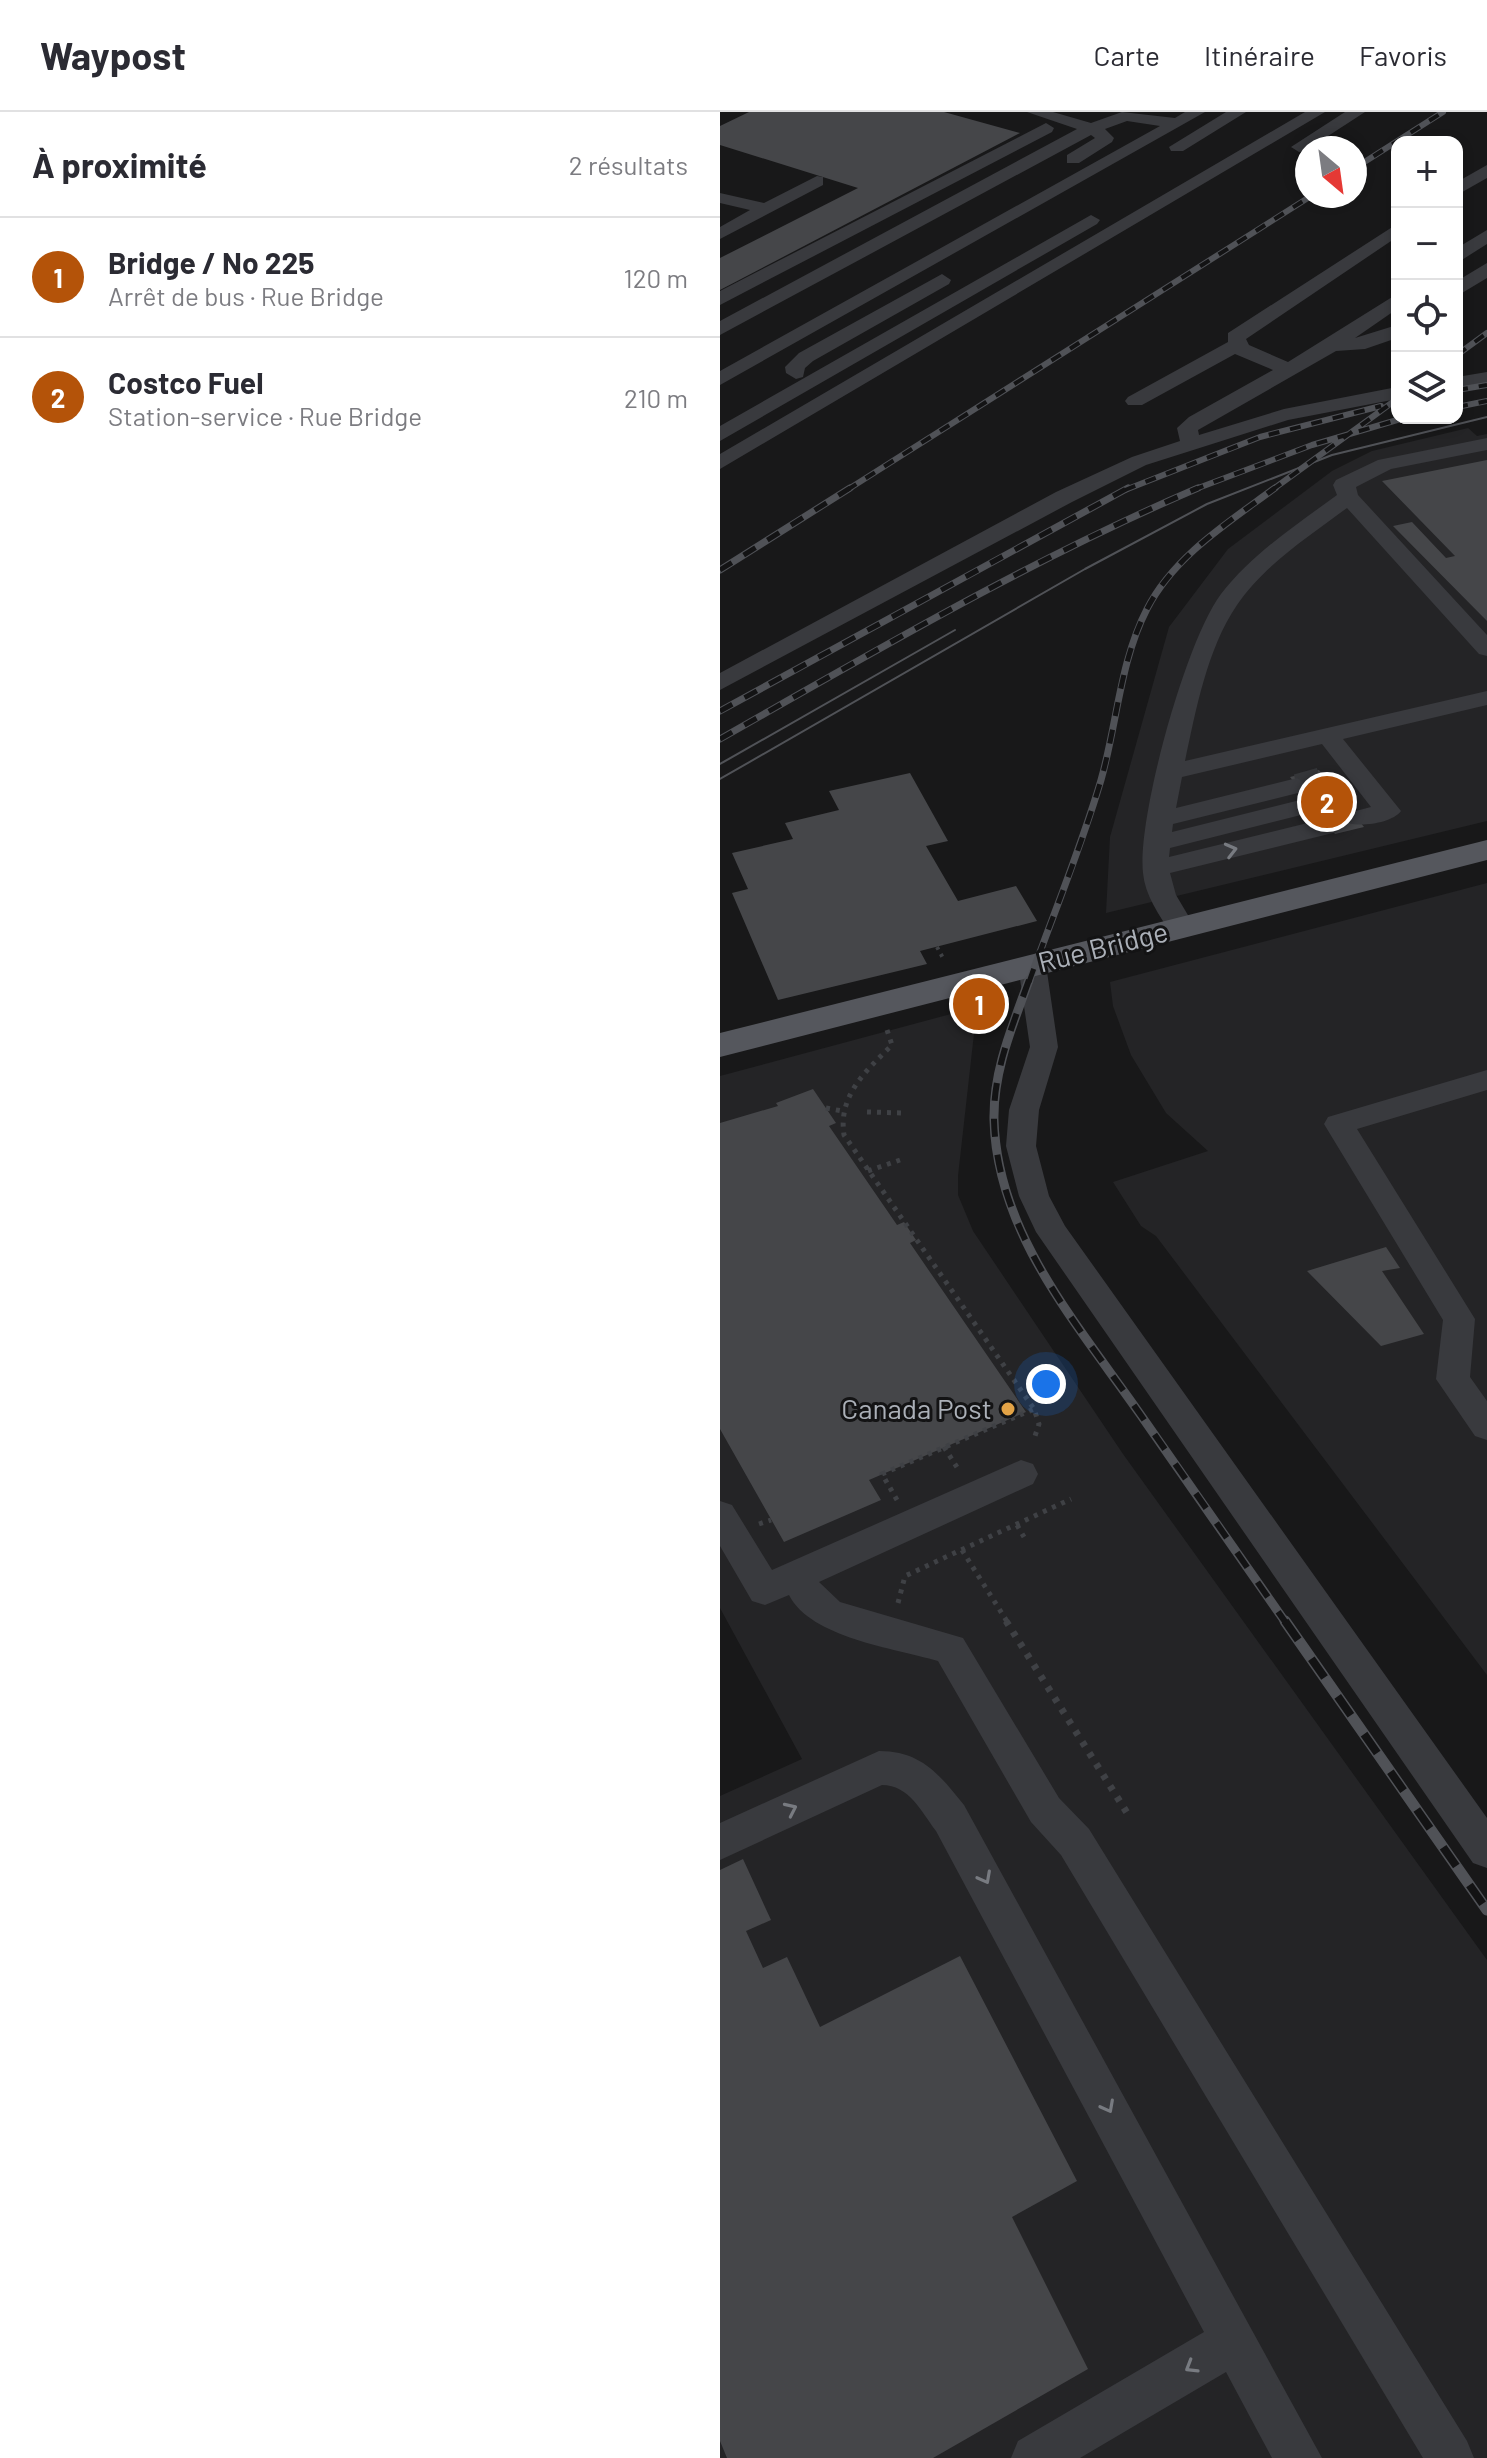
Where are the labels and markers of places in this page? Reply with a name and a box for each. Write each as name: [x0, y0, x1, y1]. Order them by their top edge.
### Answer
pin: 2: [1301, 772, 1353, 832]
pin: 1: [953, 974, 1005, 1034]
place label: Canada Post: [841, 1391, 992, 1425]
marker: Canada Post: [999, 1400, 1017, 1418]

